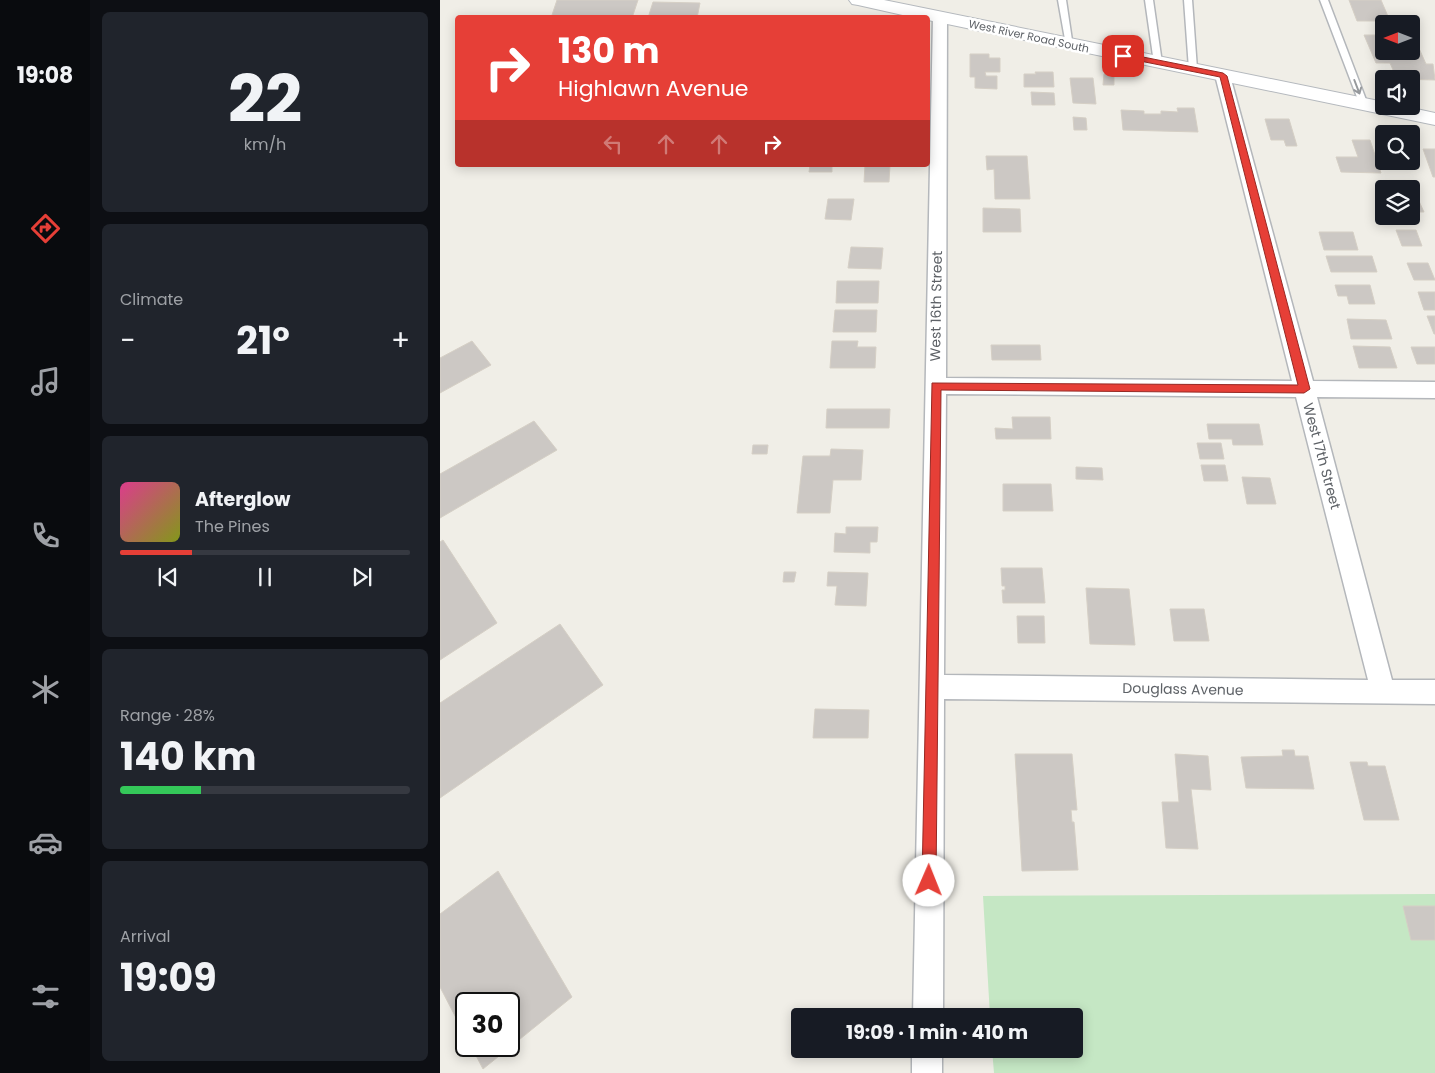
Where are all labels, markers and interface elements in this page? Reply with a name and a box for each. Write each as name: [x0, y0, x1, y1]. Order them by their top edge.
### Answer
street label: West River Road South: [967, 15, 1091, 57]
north arrow: [1375, 15, 1420, 60]
map controls: [1375, 15, 1420, 225]
text: 130 m: [558, 26, 660, 75]
icon: right: [475, 35, 540, 100]
pin: [1102, 35, 1144, 77]
icon: arrive: [1109, 42, 1137, 70]
text: 22: [228, 54, 302, 145]
text: 19:08: [17, 60, 73, 91]
button: sound: [1375, 70, 1420, 115]
text: Highlawn Avenue: [558, 73, 748, 104]
one-way arrow: [1353, 79, 1362, 94]
button: search: [1375, 125, 1420, 170]
icon: left: [599, 130, 627, 158]
icon: ahead: [652, 130, 680, 158]
icon: ahead: [705, 130, 733, 158]
icon: right: [758, 130, 786, 158]
text: km/h: [244, 133, 286, 156]
button: layers: [1375, 180, 1420, 225]
icon: directions: [28, 211, 63, 246]
street label: West 16th Street: [925, 251, 947, 361]
text: Climate: [120, 288, 183, 311]
text: 21°: [236, 314, 290, 367]
text: −: [120, 321, 135, 360]
text: +: [391, 321, 410, 360]
icon: music: [28, 364, 63, 399]
street label: West 17th Street: [1298, 401, 1346, 511]
text: Afterglow: [195, 486, 290, 513]
text: The Pines: [195, 515, 270, 538]
icon: phone: [28, 518, 63, 553]
icon: previous: [154, 563, 182, 591]
icon: pause: [251, 563, 279, 591]
icon: next: [348, 563, 376, 591]
icon: climate: [28, 672, 63, 707]
street label: Douglass Avenue: [1122, 678, 1244, 700]
text: Range · 28%: [120, 704, 215, 727]
text: 140 km: [120, 730, 257, 783]
icon: car: [28, 825, 63, 860]
position arrow: [902, 854, 954, 906]
text: Arrival: [120, 925, 170, 948]
text: 19:09: [120, 951, 217, 1004]
icon: filters: [28, 979, 63, 1014]
speed limit sign: 30: [455, 992, 520, 1057]
text: 19:09 · 1 min · 410 m: [846, 1019, 1028, 1046]

